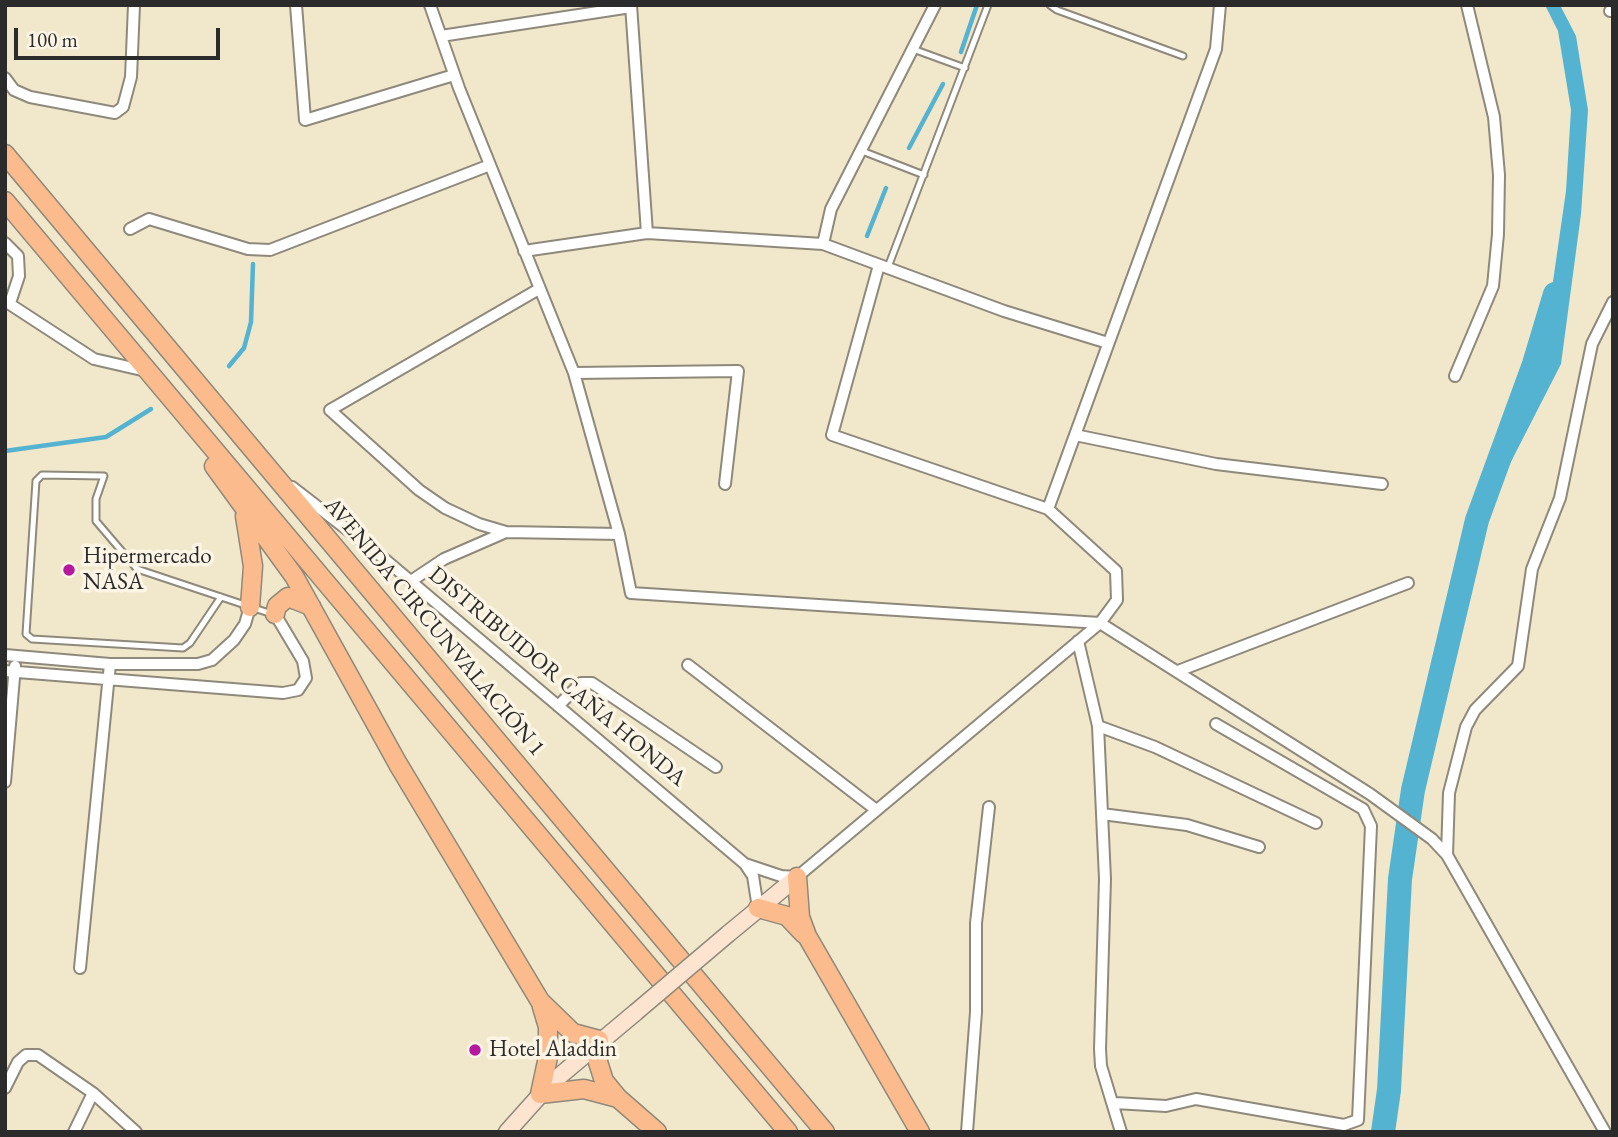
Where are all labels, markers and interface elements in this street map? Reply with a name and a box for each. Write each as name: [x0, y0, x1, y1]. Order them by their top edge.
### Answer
scale bar: [18, 14, 224, 58]
text: 100 m: [27, 26, 78, 53]
street label: AVENIDA CIRCUNVALACIÓN 1: [318, 492, 550, 762]
place label: Hipermercado NASA: [83, 543, 212, 597]
street label: DISTRIBUIDOR CAÑA HONDA: [423, 561, 691, 793]
marker: Hipermercado NASA: [61, 562, 77, 578]
place label: Hotel Aladdin: [489, 1036, 617, 1064]
marker: Hotel Aladdin: [467, 1042, 483, 1058]

